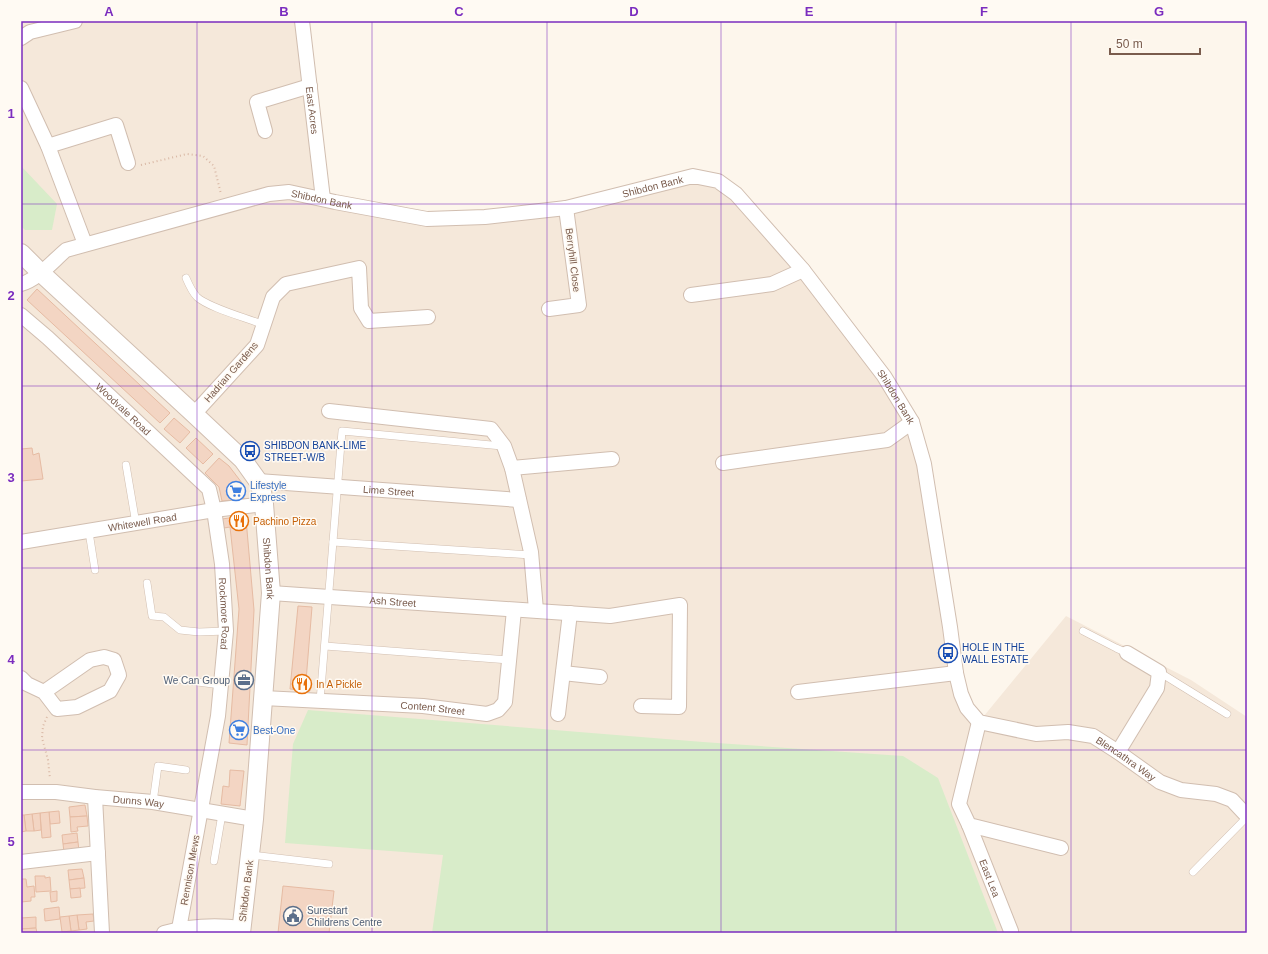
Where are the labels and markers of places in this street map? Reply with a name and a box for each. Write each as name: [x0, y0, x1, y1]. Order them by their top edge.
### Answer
bus stop icon: SHIBDON BANK-LIME STREET-W/B: [239, 440, 261, 462]
place label: SHIBDON BANK-LIME STREET-W/B: [264, 440, 367, 463]
supermarket icon: Lifestyle Express: [225, 480, 247, 502]
place label: Lifestyle Express: [250, 480, 287, 503]
restaurant icon: Pachino Pizza: [228, 510, 250, 532]
place label: Pachino Pizza: [253, 516, 317, 527]
bus stop icon: HOLE IN THE WALL ESTATE: [937, 642, 959, 664]
place label: HOLE IN THE WALL ESTATE: [962, 642, 1029, 665]
office icon: We Can Group: [233, 669, 255, 691]
restaurant icon: In A Pickle: [291, 673, 313, 695]
place label: We Can Group: [163, 675, 230, 686]
place label: In A Pickle: [316, 679, 363, 690]
supermarket icon: Best-One: [228, 719, 250, 741]
place label: Best-One: [253, 725, 296, 736]
public building icon: Surestart Childrens Centre: [282, 905, 304, 927]
place label: Surestart Childrens Centre: [307, 905, 382, 928]

